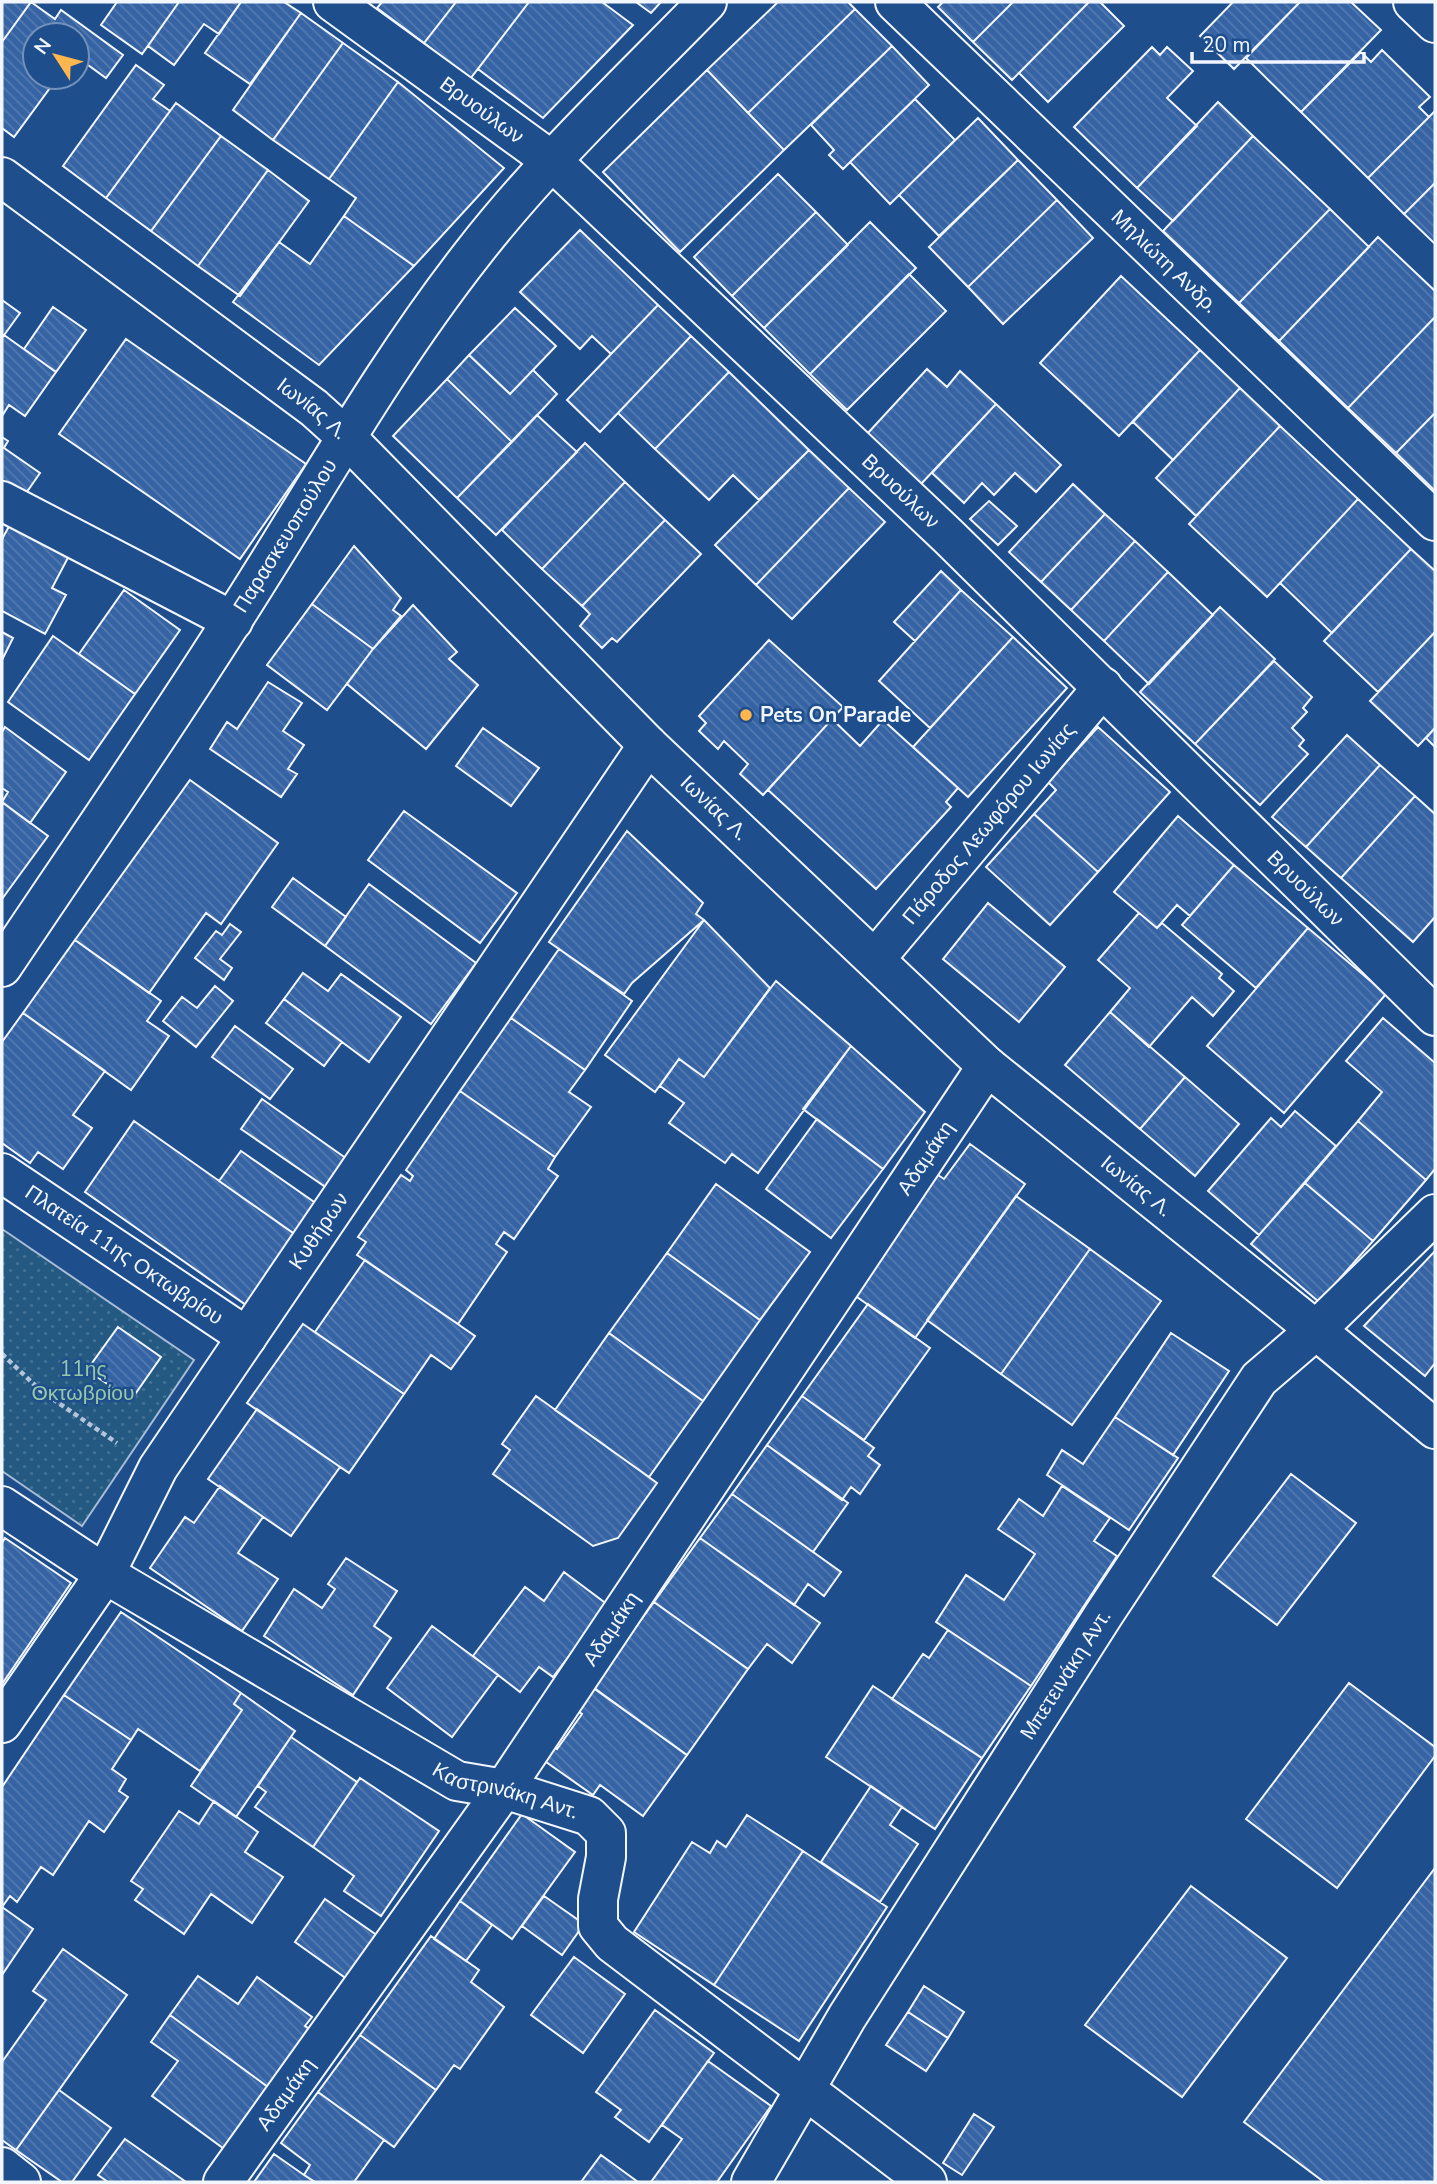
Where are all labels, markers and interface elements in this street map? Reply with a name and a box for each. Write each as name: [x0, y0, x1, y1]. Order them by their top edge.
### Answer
north arrow: [21, 21, 91, 91]
scale bar: [1192, 21, 1364, 65]
text: 20 m: [1202, 31, 1251, 59]
text: N: [28, 33, 58, 60]
street label: Βρυούλων: [434, 70, 530, 150]
street label: Μηλιώτη Ανδρ.: [1105, 203, 1224, 319]
street label: Ιωνίας Λ.: [271, 371, 354, 446]
street label: Βρυούλων: [856, 448, 946, 535]
street label: Παρασκευοπούλου: [227, 453, 344, 618]
place label: Pets On Parade: [760, 701, 911, 729]
marker: Pets On Parade: [738, 707, 754, 723]
street label: Πάροδος Λεωφόρου Ιωνίας: [896, 717, 1081, 930]
street label: Ιωνίας Λ.: [674, 769, 754, 847]
street label: Βρυούλων: [1261, 844, 1350, 933]
street label: Αδαμάκη: [891, 1115, 961, 1201]
street label: Ιωνίας Λ.: [1095, 1149, 1178, 1223]
street label: Πλατεία 11ης Οκτωβρίου: [20, 1178, 229, 1331]
street label: Κυθήρων: [282, 1187, 355, 1275]
park label: 11ης Οκτωβρίου: [31, 1355, 135, 1407]
street label: Αδαμάκη: [576, 1586, 646, 1671]
street label: Μπετεινάκη Αντ.: [1013, 1604, 1117, 1745]
street label: Καστρινάκη Αντ.: [427, 1756, 582, 1826]
street label: Αδαμάκη: [250, 2052, 322, 2136]

